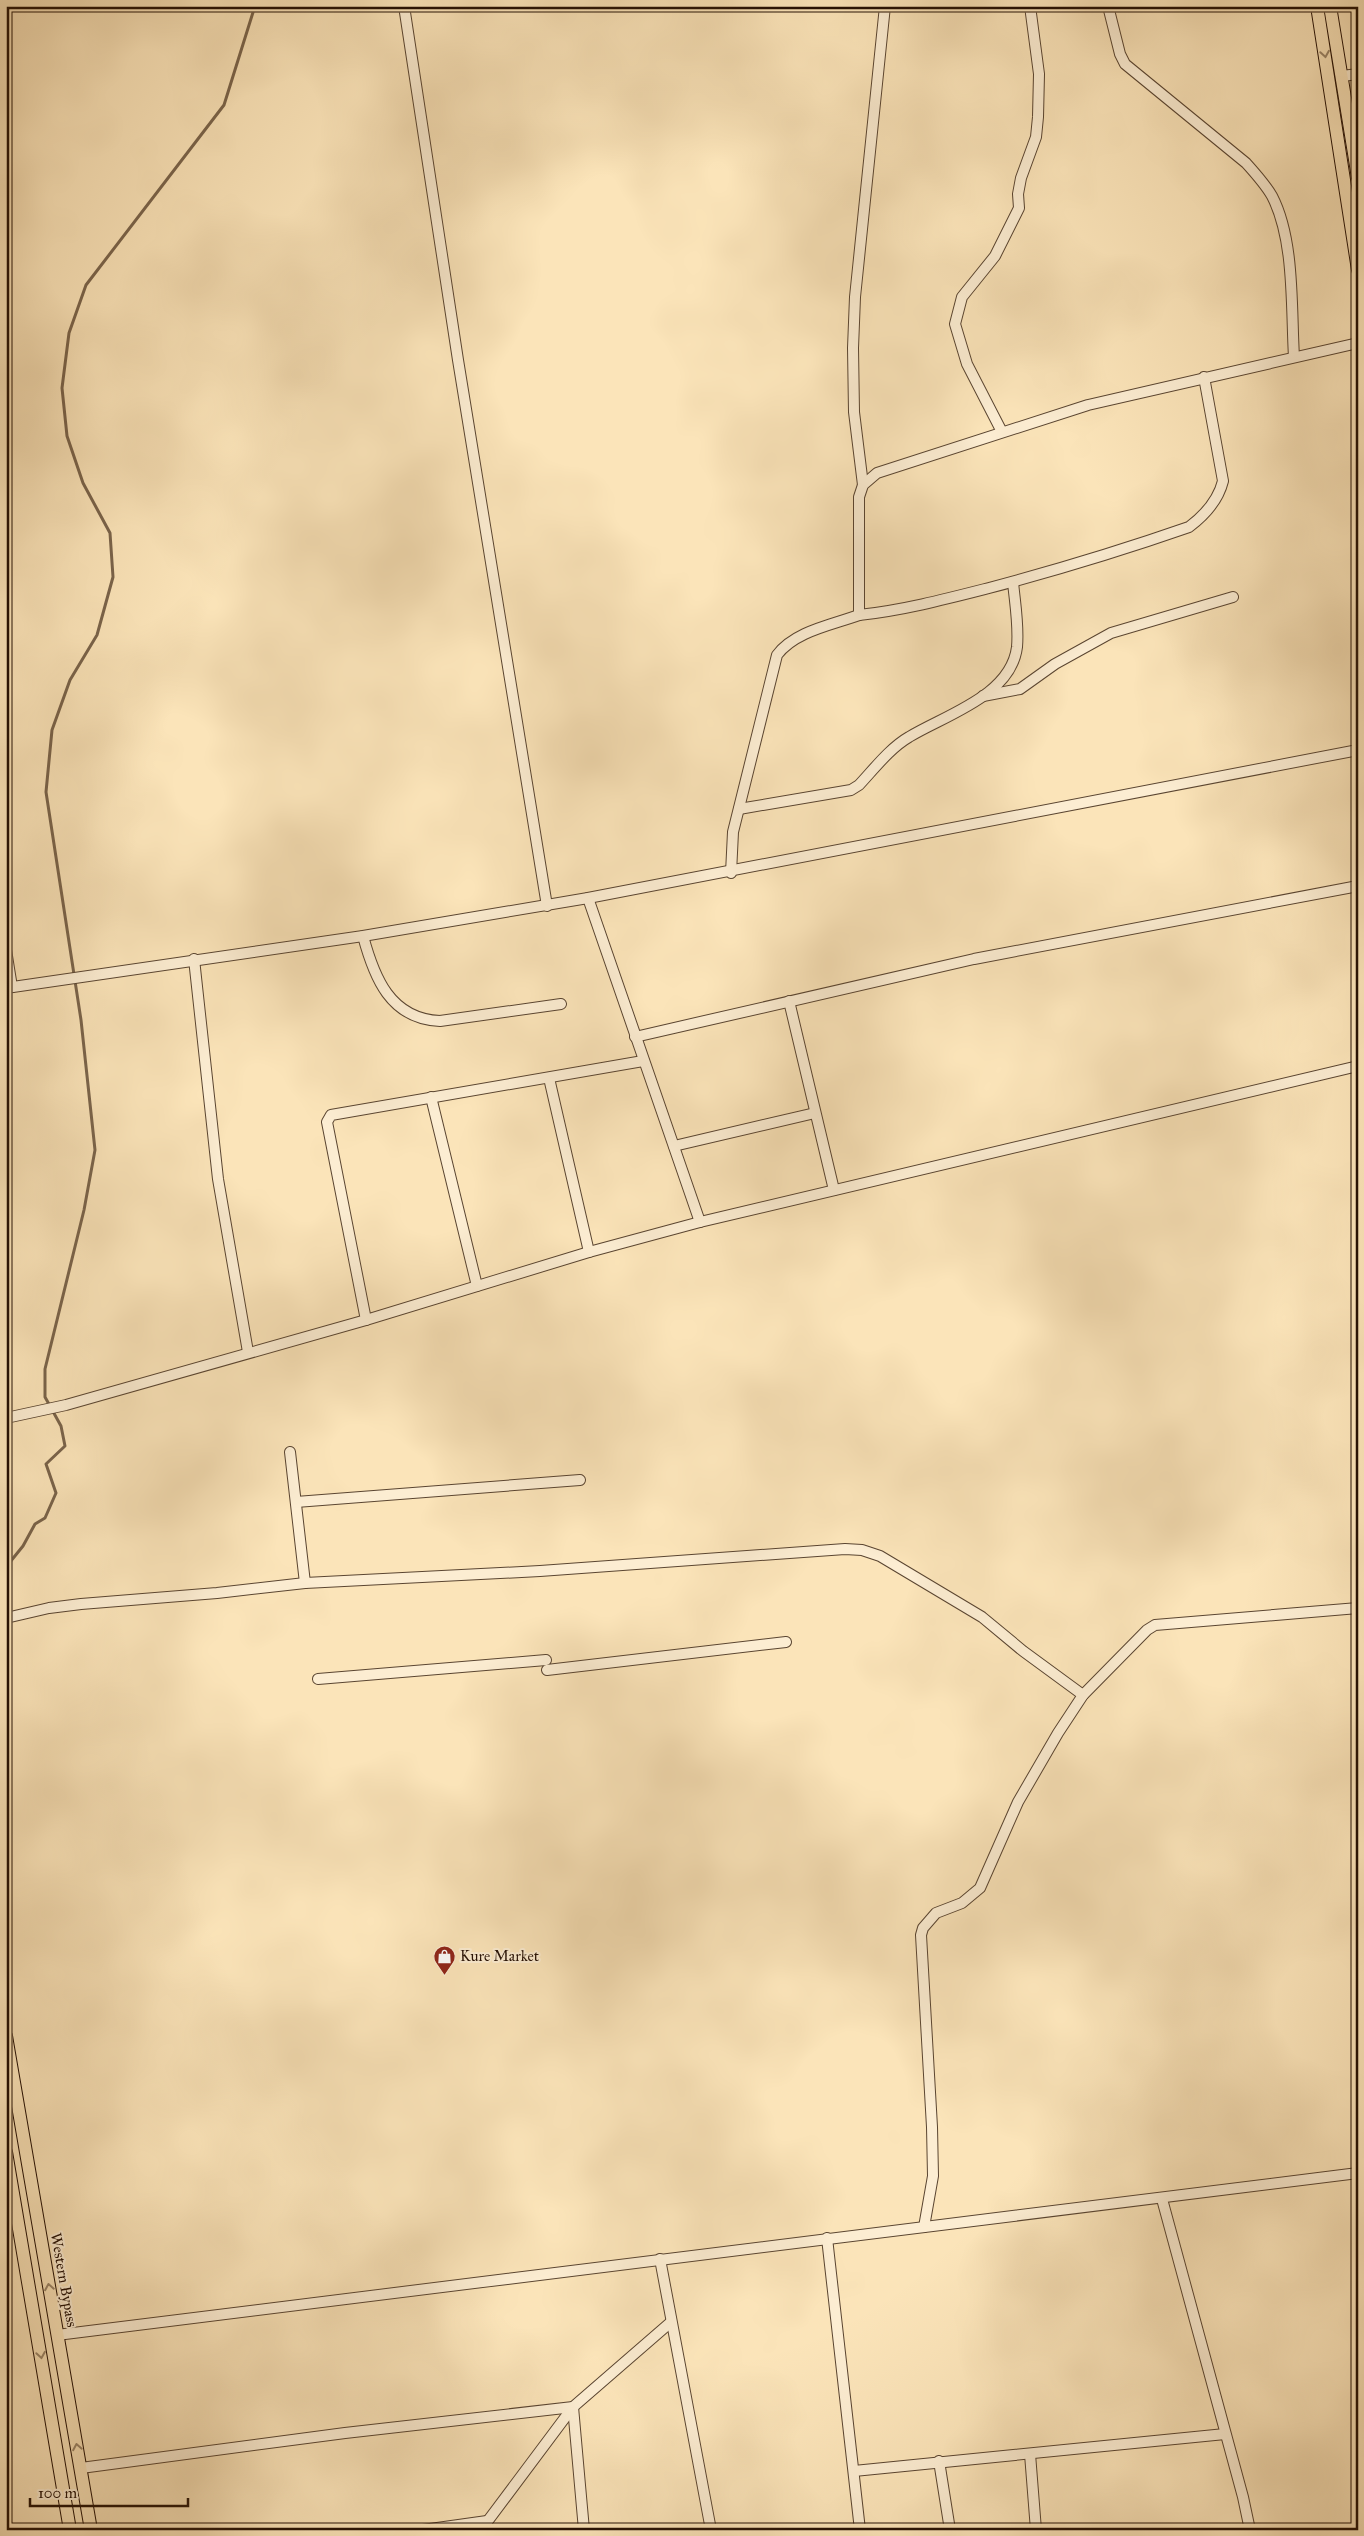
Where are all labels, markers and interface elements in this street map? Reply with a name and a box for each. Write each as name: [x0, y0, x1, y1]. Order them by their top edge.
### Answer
one-way arrow: [1319, 50, 1329, 59]
shop icon: Kure Market: [432, 1944, 456, 1975]
place label: Kure Market: [460, 1947, 540, 1965]
street label: Western Bypass: [47, 2231, 81, 2329]
one-way arrow: [45, 2283, 55, 2292]
one-way arrow: [35, 2351, 45, 2360]
one-way arrow: [73, 2443, 83, 2452]
scale bar: [30, 2476, 188, 2508]
text: 100 m: [38, 2484, 78, 2502]

